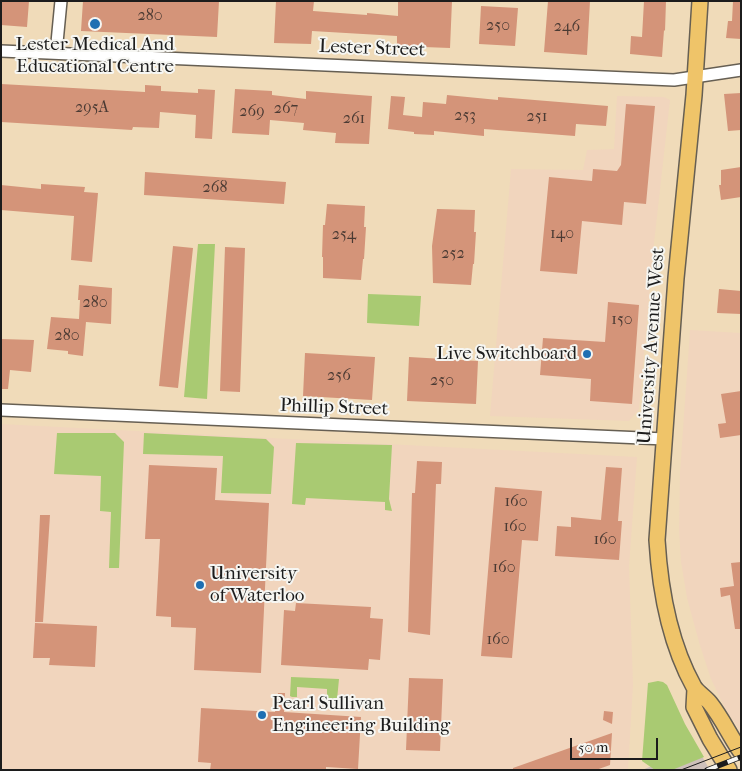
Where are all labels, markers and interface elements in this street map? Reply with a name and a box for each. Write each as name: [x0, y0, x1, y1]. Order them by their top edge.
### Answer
house number: 280: [137, 6, 163, 26]
house number: 250: [486, 16, 510, 36]
marker: Lester Medical And Educational Centre: [88, 17, 102, 31]
house number: 246: [554, 17, 580, 37]
place label: Lester Medical And Educational Centre: [16, 34, 174, 78]
street label: Lester Street: [318, 36, 426, 62]
house number: 295A: [75, 98, 109, 118]
house number: 267: [274, 99, 298, 119]
house number: 269: [239, 102, 265, 122]
house number: 253: [454, 106, 476, 126]
house number: 251: [527, 107, 547, 127]
house number: 261: [343, 109, 365, 129]
house number: 268: [203, 178, 227, 198]
house number: 140: [550, 224, 574, 244]
house number: 254: [332, 225, 356, 245]
house number: 252: [441, 244, 465, 264]
street label: University Avenue West: [634, 247, 670, 445]
house number: 280: [82, 293, 108, 313]
house number: 150: [611, 310, 633, 330]
house number: 280: [54, 326, 80, 346]
place label: Live Switchboard: [436, 343, 577, 365]
marker: Live Switchboard: [581, 348, 593, 360]
house number: 256: [327, 366, 351, 386]
house number: 250: [430, 371, 454, 391]
street label: Phillip Street: [279, 395, 389, 421]
house number: 160: [504, 492, 528, 512]
house number: 160: [503, 517, 527, 537]
house number: 160: [593, 530, 617, 550]
house number: 160: [492, 558, 516, 578]
place label: University of Waterloo: [210, 563, 304, 607]
marker: University of Waterloo: [194, 579, 206, 591]
house number: 160: [486, 630, 510, 650]
place label: Pearl Sullivan Engineering Building: [272, 693, 450, 737]
marker: Pearl Sullivan Engineering Building: [256, 709, 268, 721]
scale bar: [572, 728, 660, 760]
text: 50 m: [578, 738, 608, 756]

